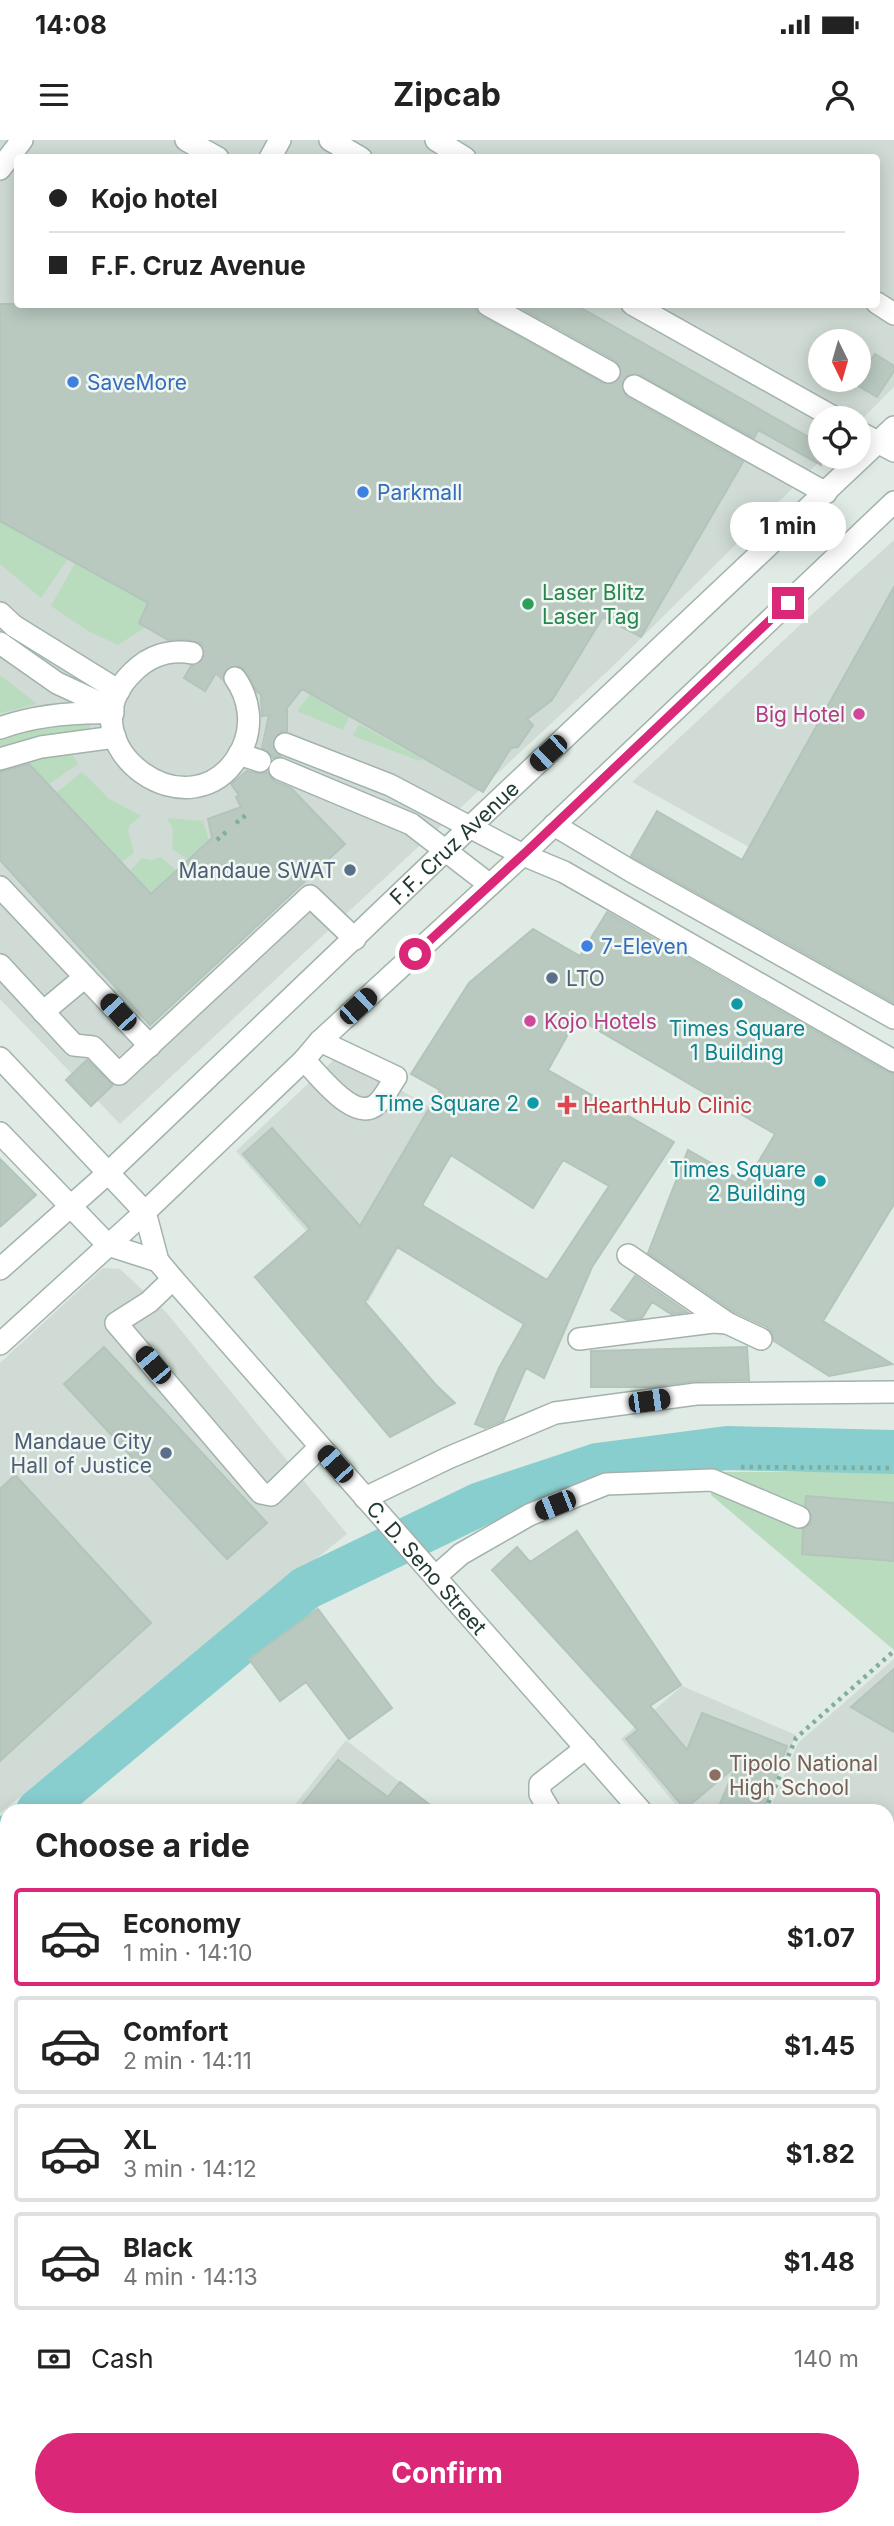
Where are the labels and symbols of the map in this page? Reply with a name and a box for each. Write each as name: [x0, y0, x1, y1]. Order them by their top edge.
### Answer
north arrow: [808, 329, 872, 392]
place label: SaveMore: [87, 370, 187, 395]
marker: SaveMore: [65, 374, 81, 390]
place label: Parkmall: [377, 480, 462, 505]
marker: Parkmall: [355, 484, 371, 500]
callout: 1 min: [730, 502, 846, 550]
place label: Laser Blitz Laser Tag: [542, 580, 645, 629]
route end: [772, 587, 804, 619]
marker: Laser Blitz Laser Tag: [520, 596, 536, 612]
place label: Big Hotel: [755, 702, 845, 727]
marker: Big Hotel: [851, 706, 867, 722]
car: [526, 731, 571, 775]
street label: F.F. Cruz Avenue: [384, 775, 524, 910]
place label: Mandaue SWAT: [178, 858, 336, 883]
marker: Mandaue SWAT: [342, 862, 358, 878]
place label: 7-Eleven: [601, 934, 688, 959]
route start: [399, 938, 431, 970]
marker: 7-Eleven: [579, 938, 595, 954]
place label: LTO: [566, 966, 605, 991]
marker: LTO: [544, 970, 560, 986]
car: [336, 984, 381, 1028]
car: [96, 989, 141, 1035]
marker: Times Square 1 Building: [729, 996, 745, 1012]
place label: Kojo Hotels: [544, 1009, 657, 1034]
marker: Kojo Hotels: [522, 1013, 538, 1029]
place label: Times Square 1 Building: [669, 1016, 805, 1065]
place label: Time Square 2: [375, 1091, 519, 1116]
place label: HearthHub Clinic: [583, 1093, 752, 1118]
marker: Time Square 2: [525, 1095, 541, 1111]
marker: HearthHub Clinic: [557, 1095, 577, 1115]
place label: Times Square 2 Building: [669, 1157, 806, 1206]
marker: Times Square 2 Building: [812, 1173, 828, 1189]
car: [132, 1342, 175, 1388]
car: [627, 1388, 672, 1414]
place label: Mandaue City Hall of Justice: [11, 1429, 152, 1478]
car: [314, 1441, 357, 1487]
marker: Mandaue City Hall of Justice: [158, 1445, 174, 1461]
car: [532, 1487, 579, 1523]
street label: C. D. Seno Street: [362, 1496, 492, 1640]
place label: Tipolo National High School: [729, 1751, 878, 1800]
marker: Tipolo National High School: [707, 1767, 723, 1783]

